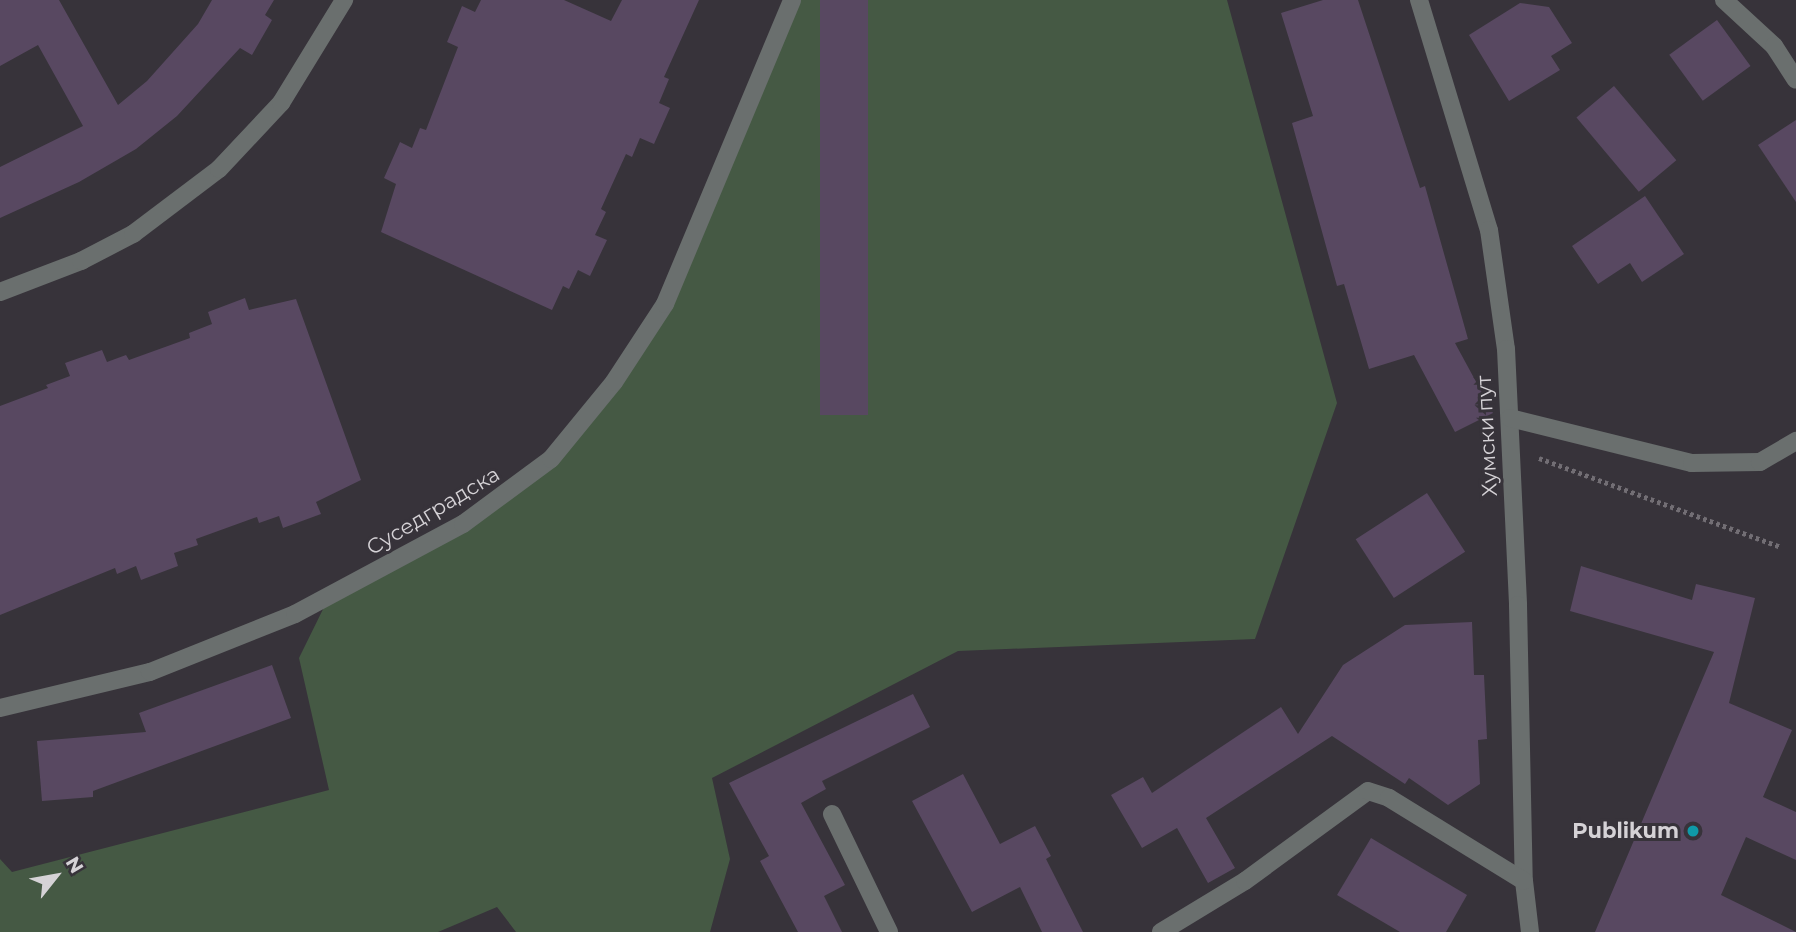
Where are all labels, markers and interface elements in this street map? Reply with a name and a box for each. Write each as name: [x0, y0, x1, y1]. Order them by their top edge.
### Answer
street label: Хумски пут: [1471, 375, 1503, 497]
street label: Суседградска: [362, 461, 504, 561]
place label: Publikum: [1572, 818, 1679, 844]
marker: Publikum: [1685, 823, 1701, 839]
north arrow: [21, 841, 91, 911]
text: N: [61, 852, 88, 877]

